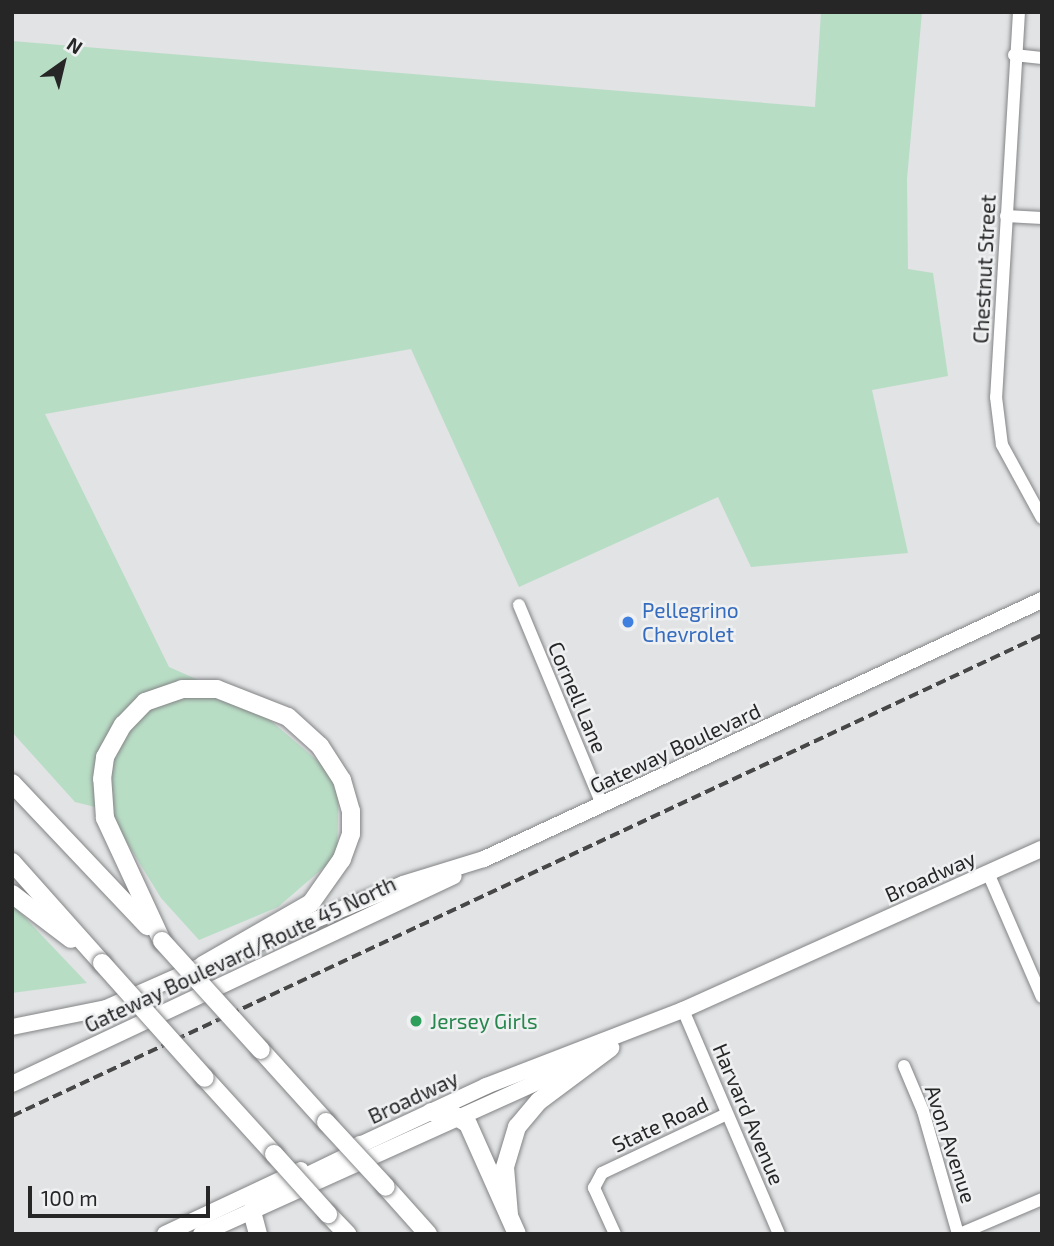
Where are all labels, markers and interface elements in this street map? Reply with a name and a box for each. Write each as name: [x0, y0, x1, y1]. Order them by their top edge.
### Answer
north arrow: [28, 28, 98, 98]
text: N: [63, 32, 87, 59]
street label: Chestnut Street: [968, 194, 1000, 344]
place label: Pellegrino Chevrolet: [642, 597, 739, 647]
marker: Pellegrino Chevrolet: [620, 614, 636, 630]
street label: Cornell Lane: [543, 637, 613, 757]
street label: Gateway Boulevard: [586, 697, 764, 799]
street label: Broadway: [881, 845, 979, 907]
street label: Gateway Boulevard/Route 45 North: [80, 870, 400, 1038]
place label: Jersey Girls: [430, 1008, 538, 1034]
marker: Jersey Girls: [408, 1013, 424, 1029]
street label: Harvard Avenue: [708, 1039, 790, 1189]
street label: Broadway: [364, 1065, 462, 1129]
street label: Avon Avenue: [920, 1082, 982, 1206]
street label: State Road: [608, 1091, 712, 1157]
scale bar: [32, 1172, 214, 1216]
text: 100 m: [41, 1185, 98, 1210]

